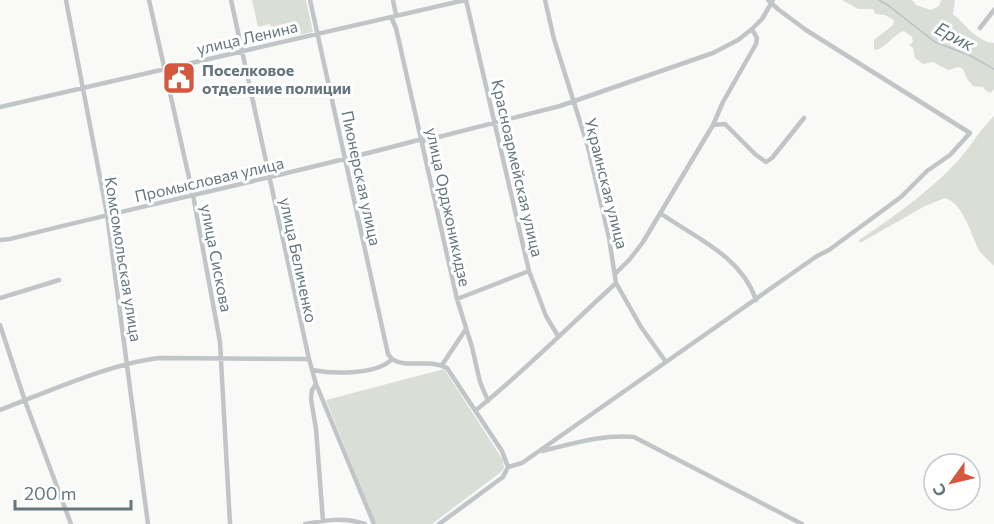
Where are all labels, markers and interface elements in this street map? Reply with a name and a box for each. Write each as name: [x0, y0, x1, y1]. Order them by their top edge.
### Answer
street label: улица Ленина: [195, 16, 299, 58]
water label: Ерик: [932, 17, 979, 56]
public building icon: Поселковое отделение полиции: [161, 60, 197, 96]
place label: Поселковое отделение полиции: [202, 60, 351, 97]
street label: Красноармейская улица: [488, 77, 548, 259]
street label: Пионерская улица: [338, 109, 386, 247]
street label: Украинская улица: [582, 116, 632, 250]
street label: улица Орджоникидзе: [423, 126, 475, 288]
street label: Промысловая улица: [133, 153, 285, 205]
street label: Комсомольская улица: [102, 175, 146, 343]
street label: улица Беличенко: [276, 196, 322, 324]
street label: улица Сискова: [197, 202, 237, 314]
north arrow: [922, 452, 982, 512]
scale bar: [15, 473, 130, 511]
text: С: [928, 481, 950, 501]
text: 200 m: [24, 482, 77, 504]

